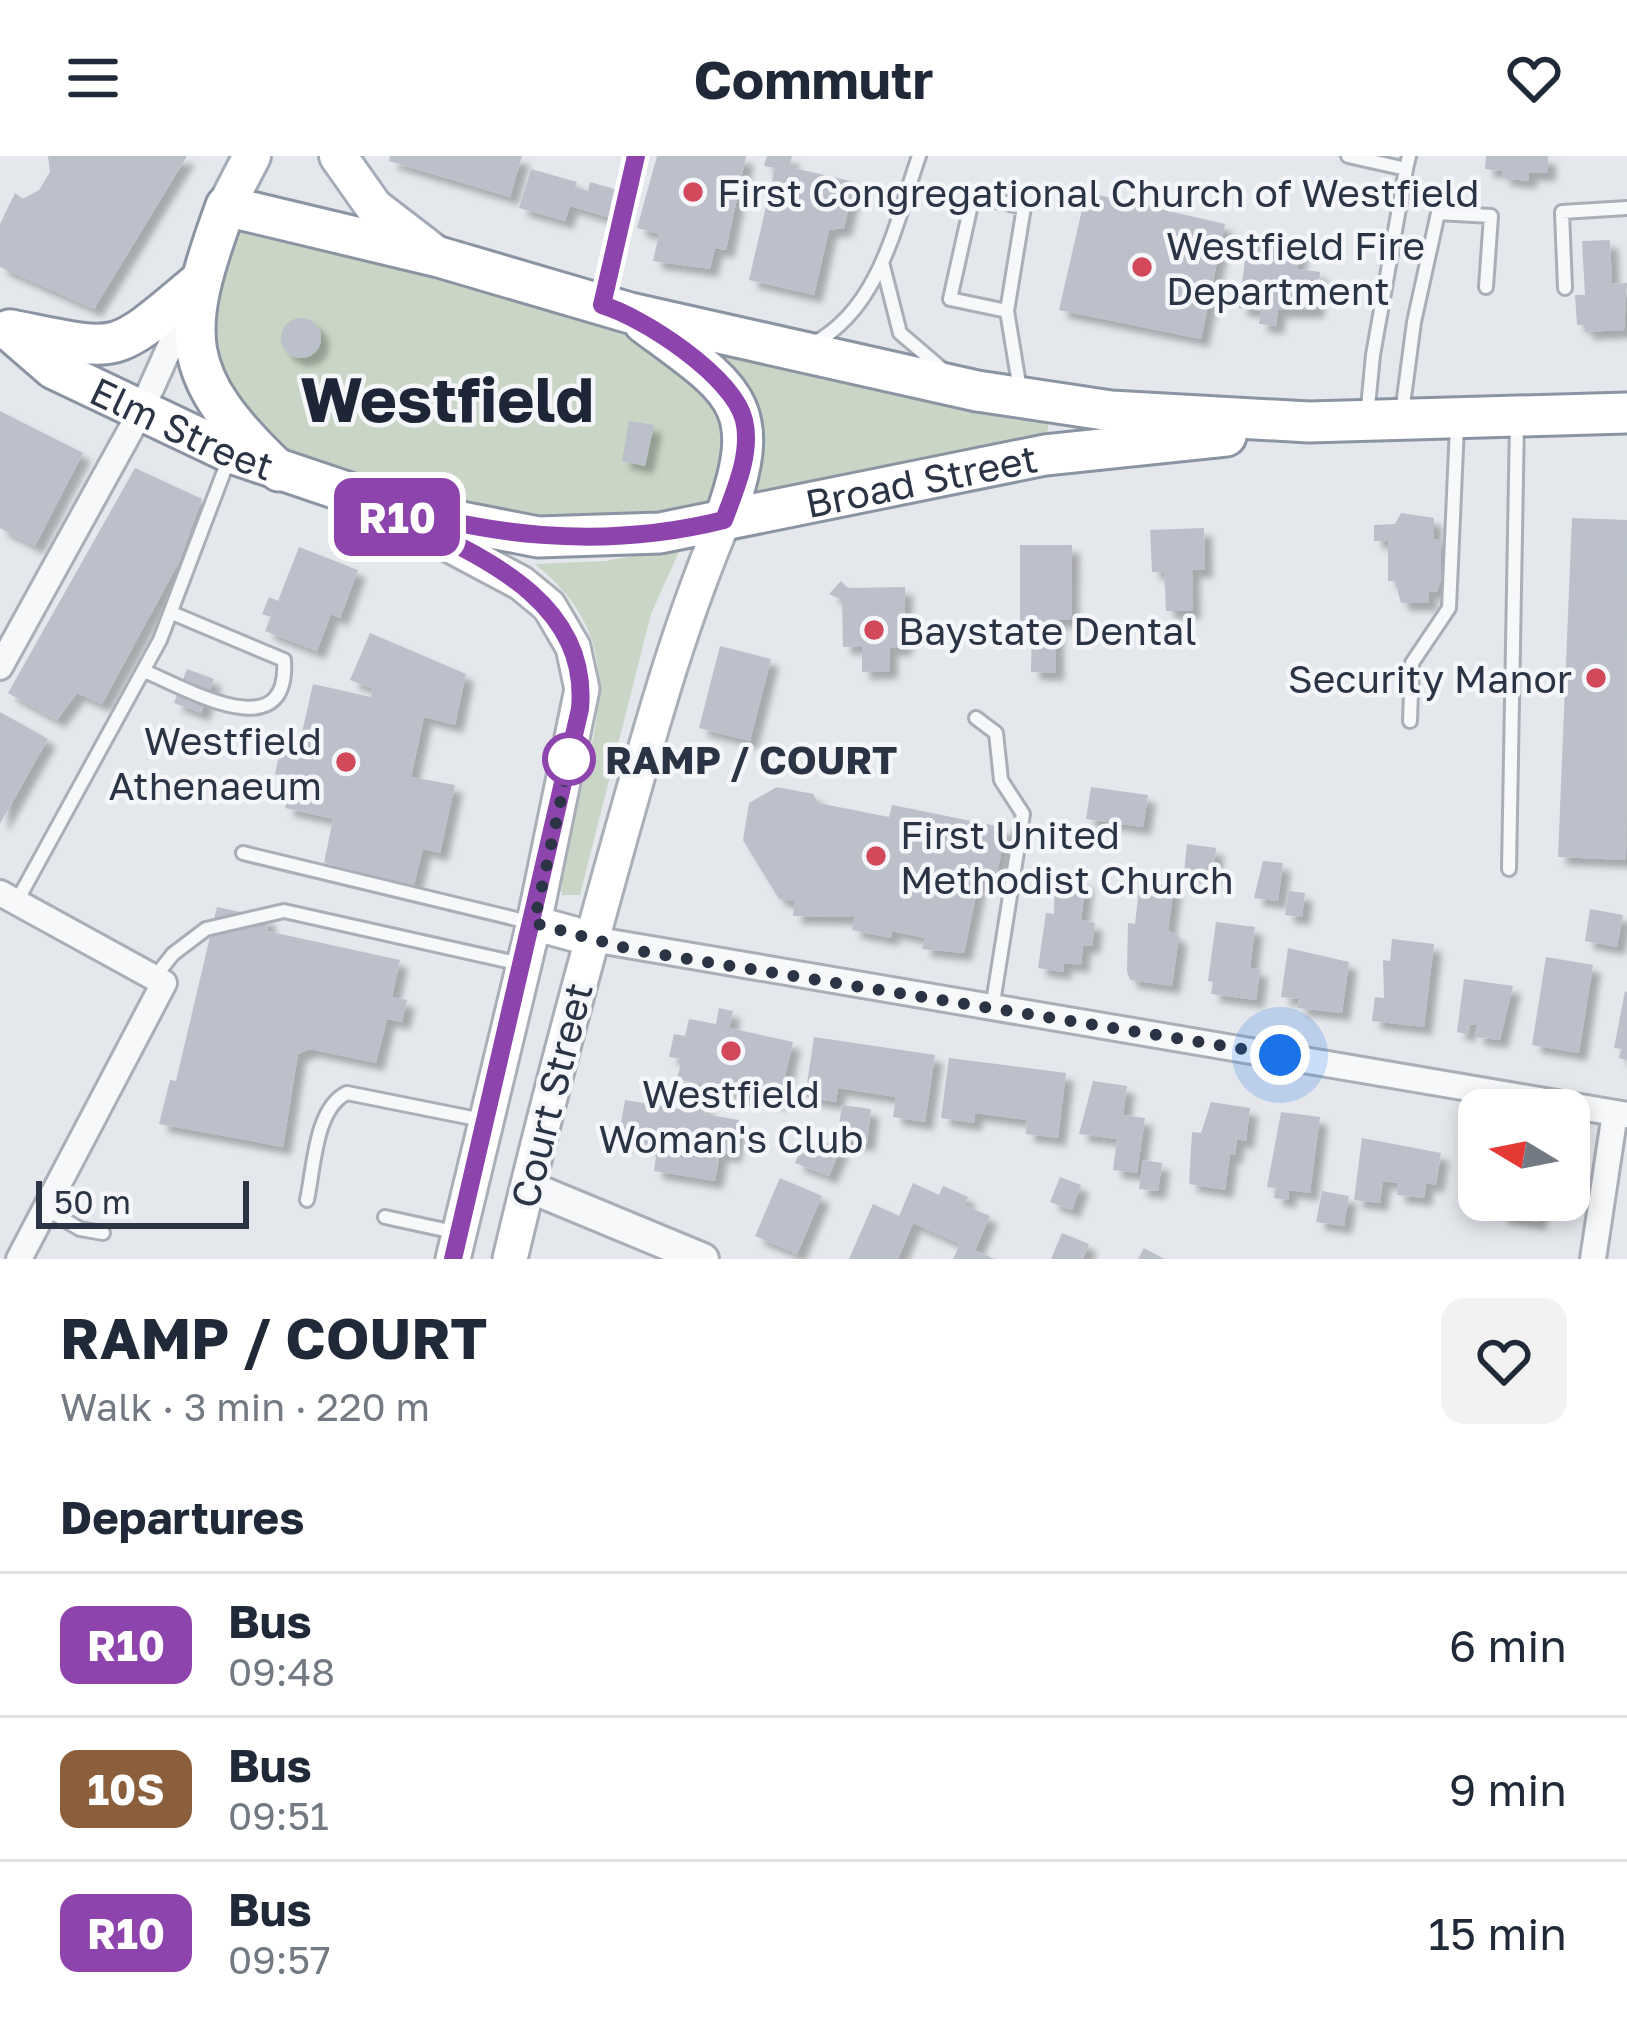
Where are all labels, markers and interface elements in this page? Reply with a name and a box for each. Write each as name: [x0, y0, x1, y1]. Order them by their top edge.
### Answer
icon: menu: [60, 45, 126, 111]
icon: heart: [1501, 45, 1567, 111]
text: Commutr: [693, 46, 934, 111]
place label: First Congregational Church of Westfield: [717, 169, 1480, 216]
marker: First Congregational Church of Westfield: [680, 179, 706, 205]
place label: Westfield Fire Department: [1166, 222, 1425, 314]
marker: Westfield Fire Department: [1129, 254, 1155, 280]
district label: Westfield: [300, 360, 594, 436]
street label: Elm Street: [83, 366, 280, 489]
street label: Broad Street: [801, 434, 1041, 527]
line badge: R10: [328, 478, 466, 556]
text: R10: [358, 492, 436, 542]
place label: Baystate Dental: [898, 607, 1197, 654]
marker: Baystate Dental: [861, 617, 887, 643]
place label: Security Manor: [1288, 655, 1572, 702]
marker: Security Manor: [1583, 665, 1609, 691]
place label: Westfield Athenaeum: [108, 717, 322, 809]
marker: RAMP / COURT: [544, 734, 594, 784]
place label: RAMP / COURT: [605, 736, 897, 783]
marker: Westfield Athenaeum: [333, 749, 359, 775]
place label: First United Methodist Church: [900, 811, 1234, 903]
marker: First United Methodist Church: [863, 843, 889, 869]
street label: Court Street: [500, 978, 602, 1212]
your location: [1250, 1025, 1310, 1085]
marker: Westfield Woman's Club: [718, 1038, 744, 1064]
place label: Westfield Woman's Club: [598, 1070, 864, 1162]
north arrow: [1458, 1089, 1590, 1221]
map controls: [1458, 1089, 1590, 1221]
scale bar: [36, 1175, 249, 1228]
text: 50 m: [54, 1182, 131, 1221]
button: heart: [1441, 1298, 1567, 1424]
text: RAMP / COURT: [60, 1303, 487, 1372]
text: Walk · 3 min · 220 m: [60, 1383, 430, 1430]
text: Departures: [60, 1490, 304, 1544]
text: Bus: [228, 1594, 312, 1648]
text: 6 min: [1449, 1618, 1567, 1672]
text: R10: [87, 1620, 165, 1670]
text: 09:48: [228, 1648, 335, 1695]
text: Bus: [228, 1738, 312, 1792]
text: 9 min: [1449, 1762, 1567, 1816]
text: 10S: [87, 1764, 165, 1814]
text: 09:51: [228, 1792, 329, 1839]
text: Bus: [228, 1882, 312, 1936]
text: 15 min: [1428, 1906, 1567, 1960]
text: R10: [87, 1908, 165, 1958]
text: 09:57: [228, 1936, 331, 1983]

